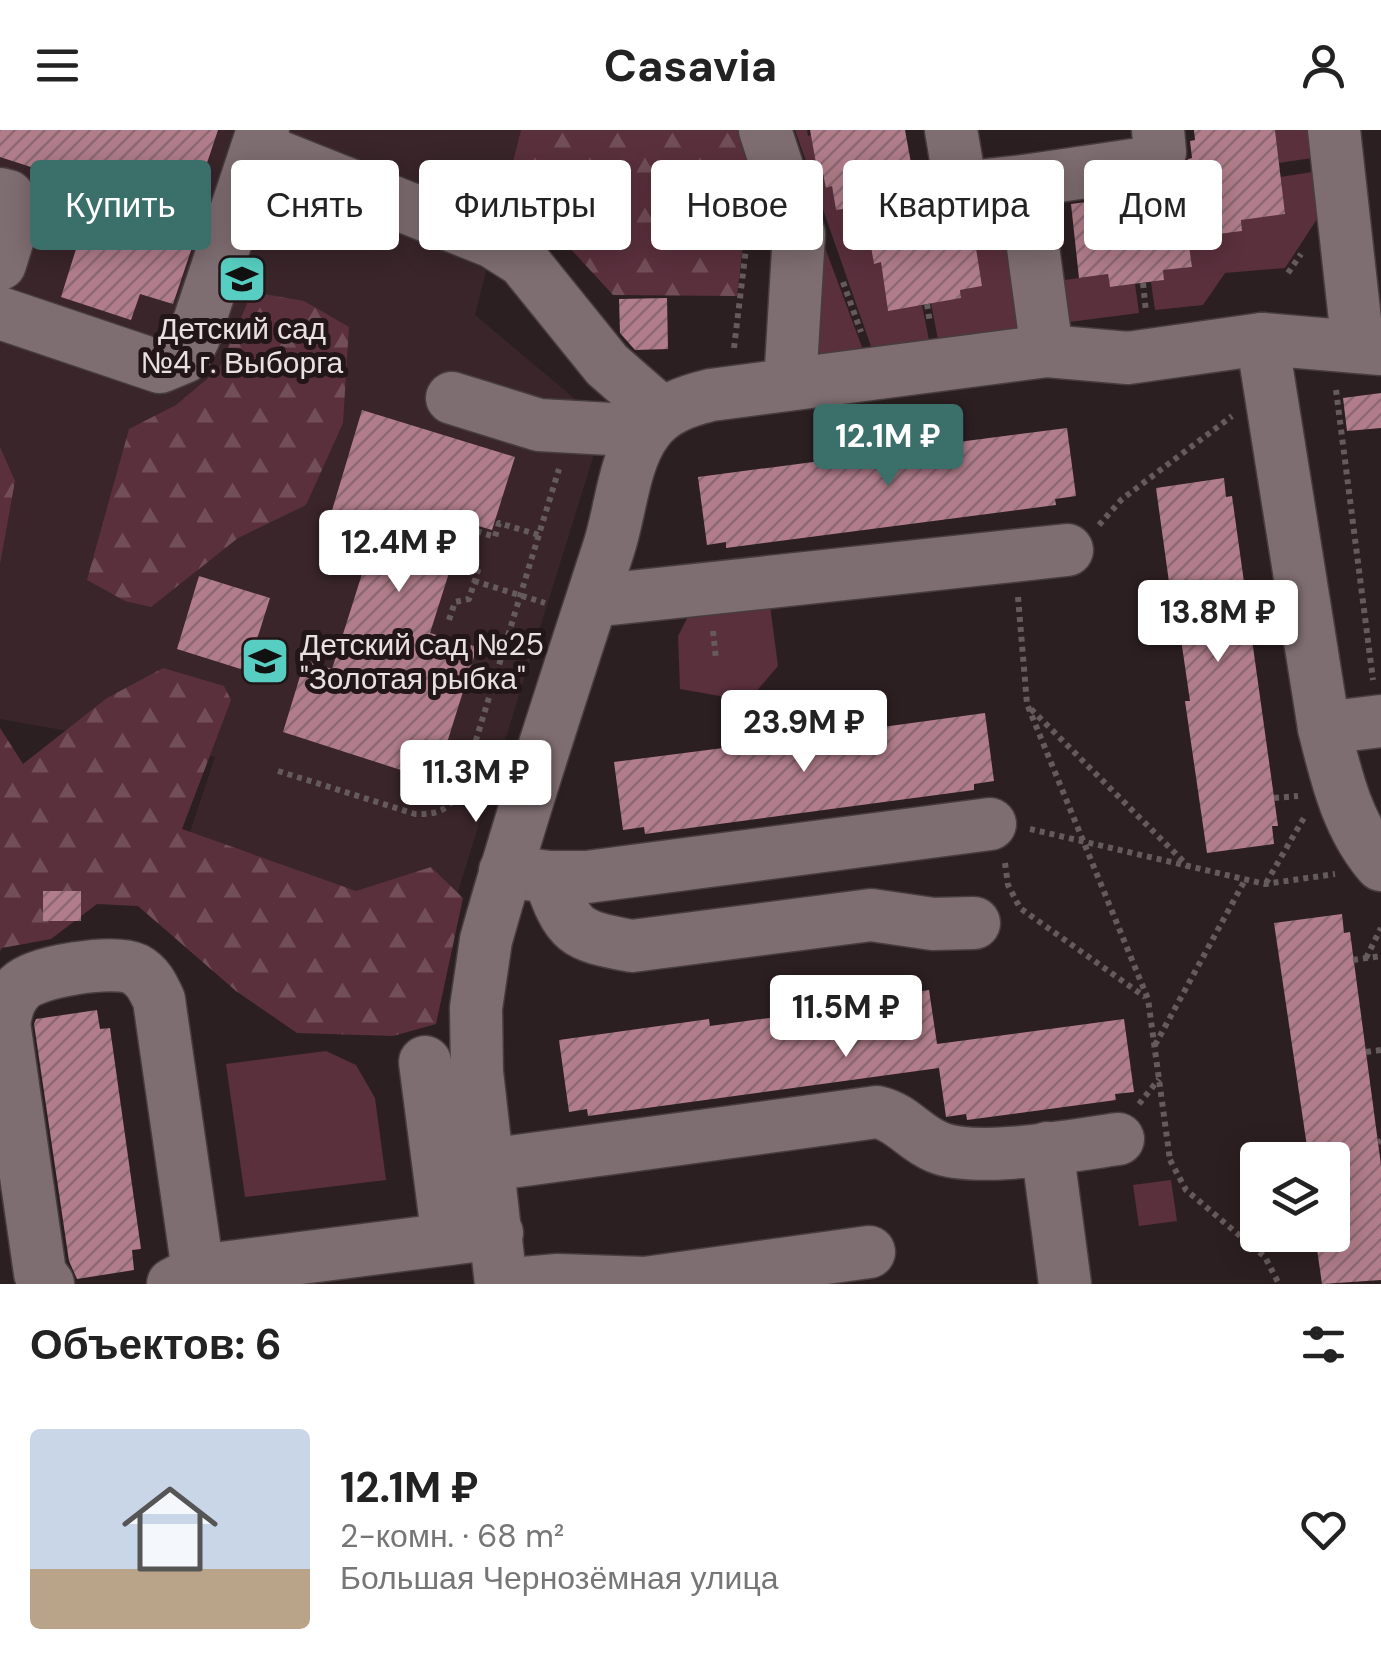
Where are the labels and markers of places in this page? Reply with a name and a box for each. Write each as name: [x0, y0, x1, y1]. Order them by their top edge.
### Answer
school or university icon: Детский сад №4 г. Выборга: [216, 253, 268, 305]
place label: Детский сад №4 г. Выборга: [141, 309, 343, 382]
pin: 12.1M ₽: [796, 404, 980, 489]
pin: 12.4M ₽: [307, 510, 491, 595]
pin: 13.8M ₽: [1126, 580, 1310, 665]
place label: Детский сад №25 "Золотая рыбка": [300, 625, 544, 698]
school or university icon: Детский сад №25 "Золотая рыбка": [239, 635, 291, 687]
pin: 23.9M ₽: [712, 690, 896, 775]
pin: 11.3M ₽: [384, 740, 568, 825]
pin: 11.5M ₽: [754, 975, 938, 1060]

